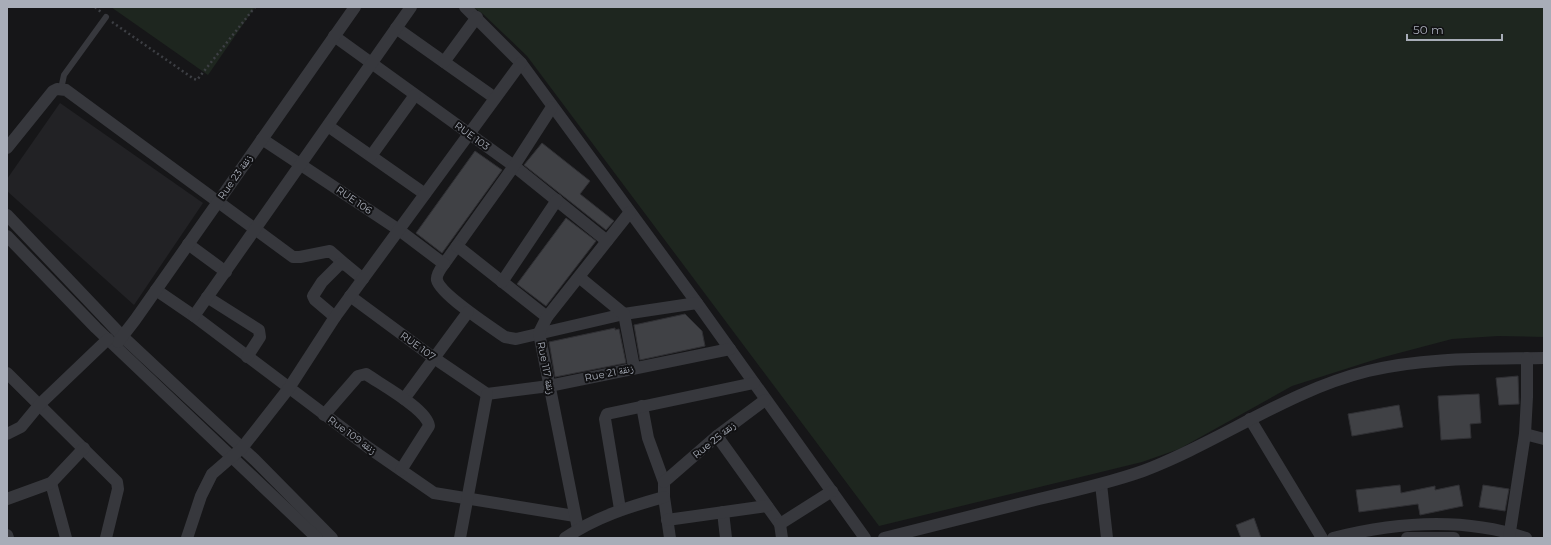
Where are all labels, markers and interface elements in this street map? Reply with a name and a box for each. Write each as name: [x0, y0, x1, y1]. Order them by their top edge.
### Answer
scale bar: [1407, 16, 1502, 42]
text: 50 m: [1413, 22, 1444, 37]
street label: RUE 103: [452, 119, 492, 153]
street label: Rue 23 زنقة: [215, 152, 255, 202]
street label: RUE 106: [333, 183, 375, 217]
street label: RUE 107: [398, 329, 438, 363]
street label: Rue 117 زنقة: [535, 341, 557, 396]
street label: Rue 21 زنقة: [583, 361, 635, 385]
street label: Rue 109 زنقة: [325, 413, 379, 457]
street label: Rue 25 زنقة: [690, 419, 738, 461]

